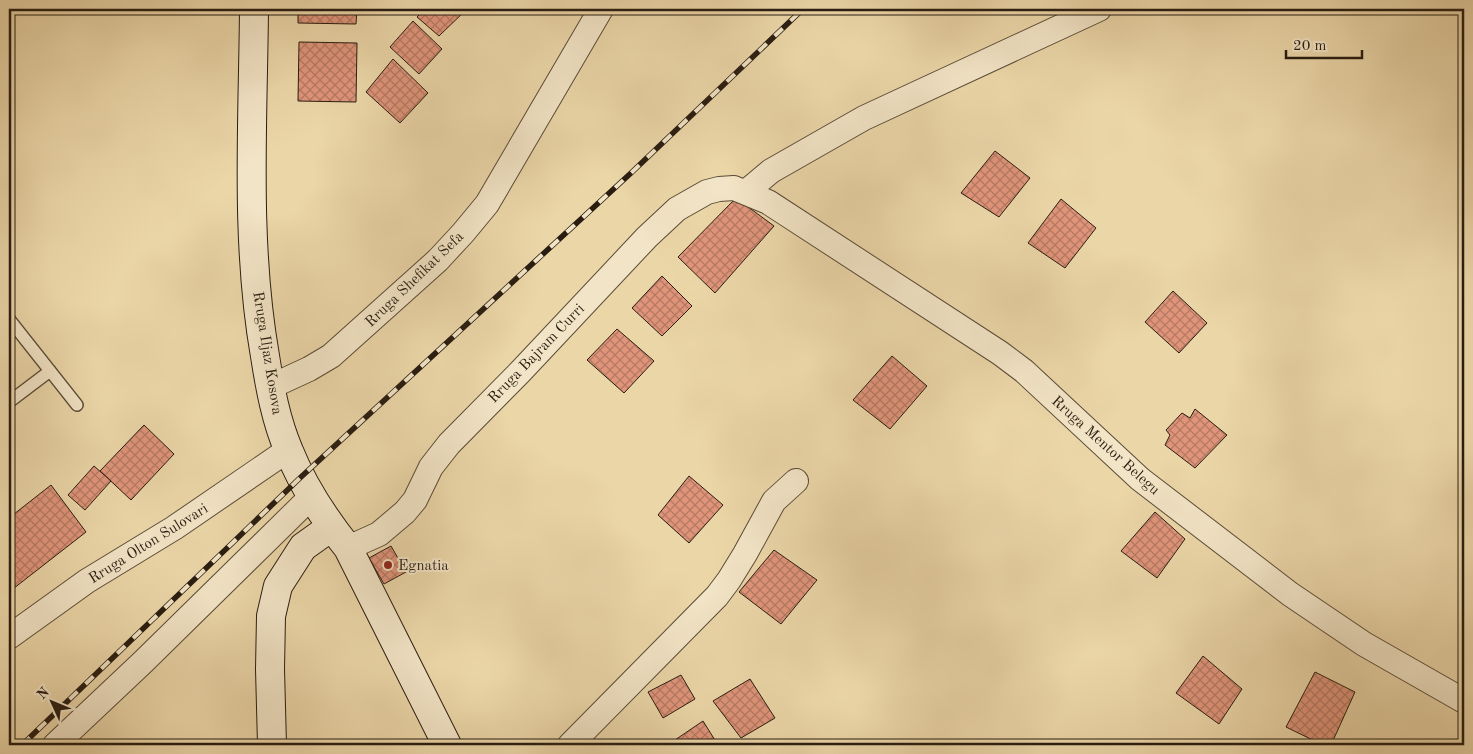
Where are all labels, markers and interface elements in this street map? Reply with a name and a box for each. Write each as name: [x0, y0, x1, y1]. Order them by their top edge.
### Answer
scale bar: [1286, 28, 1362, 60]
text: 20 m: [1293, 39, 1327, 54]
street label: Rruga Shefikat Sefa: [363, 229, 467, 331]
street label: Rruga Iljaz Kosova: [249, 291, 284, 417]
street label: Rruga Bajram Curri: [486, 302, 588, 406]
street label: Rruga Mentor Belegu: [1048, 394, 1162, 498]
street label: Rruga Olton Sulovari: [87, 502, 211, 587]
marker: Egnatia: [382, 559, 394, 571]
place label: Egnatia: [398, 559, 449, 574]
north arrow: [28, 676, 78, 726]
text: N: [35, 685, 52, 702]

